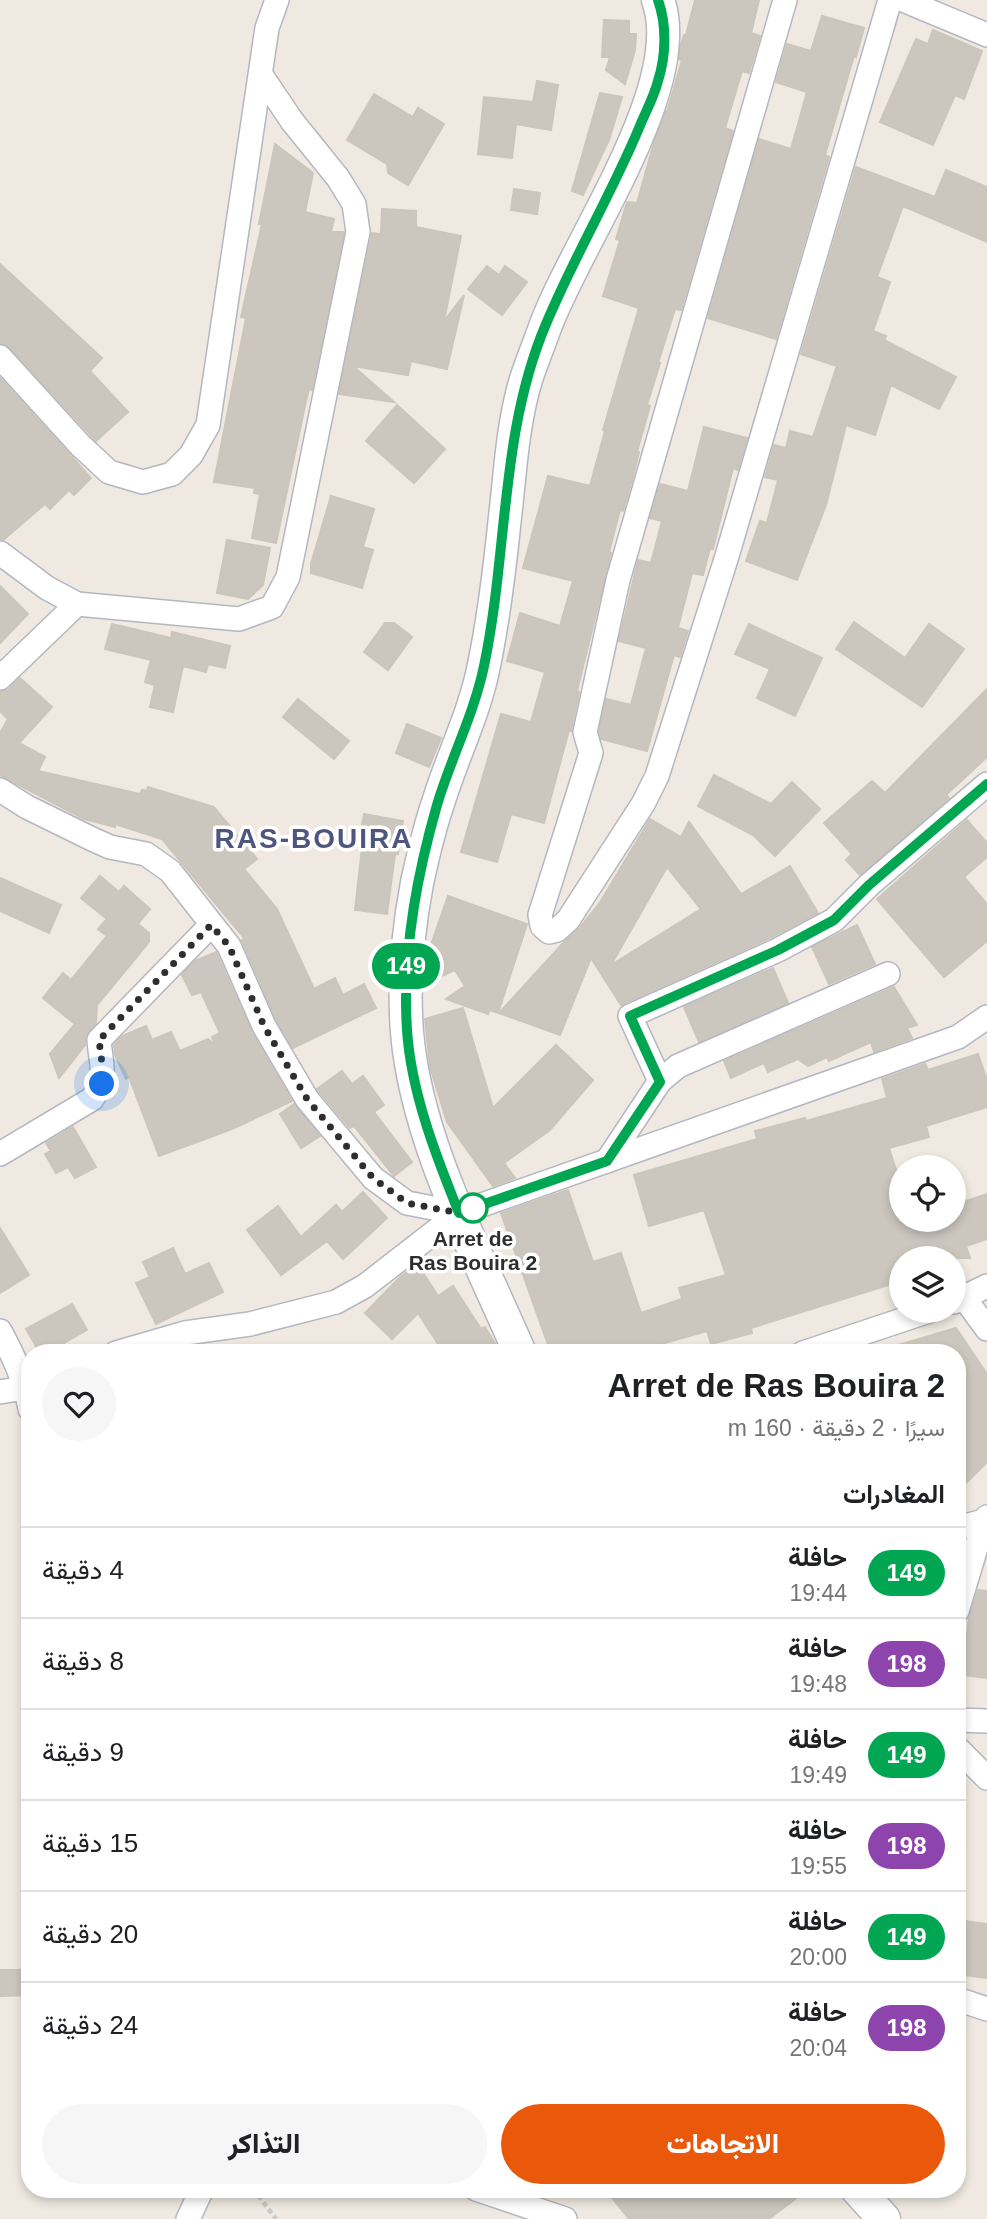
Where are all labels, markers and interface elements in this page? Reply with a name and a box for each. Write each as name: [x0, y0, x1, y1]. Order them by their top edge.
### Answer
district label: RAS-BOUIRA: [215, 823, 413, 854]
line badge: 149: [366, 943, 446, 989]
text: 149: [386, 952, 426, 979]
your location: [84, 1066, 119, 1101]
map controls: [889, 1155, 966, 1323]
button: locate: [889, 1155, 966, 1232]
marker: Arret de Ras Bouira 2: [458, 1193, 488, 1223]
place label: Arret de Ras Bouira 2: [409, 1227, 537, 1274]
button: layers: [889, 1246, 966, 1323]
button: heart: [42, 1367, 116, 1441]
text: Arret de Ras Bouira 2: [608, 1367, 945, 1404]
text: سيرًا · 2 دقيقة · 160 m: [728, 1415, 945, 1441]
text: المغادرات: [843, 1479, 945, 1509]
text: حافلة: [788, 1542, 847, 1572]
text: 4 دقيقة: [42, 1555, 124, 1585]
text: 149: [886, 1559, 927, 1586]
text: 19:44: [789, 1580, 847, 1606]
text: حافلة: [788, 1633, 847, 1663]
text: 8 دقيقة: [42, 1646, 124, 1676]
text: 198: [886, 1650, 927, 1677]
text: 19:48: [789, 1671, 847, 1697]
text: حافلة: [788, 1724, 847, 1754]
text: 9 دقيقة: [42, 1737, 124, 1767]
text: 149: [886, 1741, 927, 1768]
text: 19:49: [789, 1762, 847, 1788]
text: حافلة: [788, 1815, 847, 1845]
text: 15 دقيقة: [42, 1828, 138, 1858]
text: 198: [886, 1832, 927, 1859]
text: 19:55: [789, 1853, 847, 1879]
text: حافلة: [788, 1906, 847, 1936]
text: 20 دقيقة: [42, 1919, 138, 1949]
text: 149: [886, 1923, 927, 1950]
text: 20:00: [789, 1944, 847, 1970]
text: حافلة: [788, 1997, 847, 2027]
text: 24 دقيقة: [42, 2010, 138, 2040]
text: 198: [886, 2014, 927, 2041]
text: 20:04: [789, 2035, 847, 2061]
button: التذاكر: [42, 2104, 487, 2184]
button: الاتجاهات: [501, 2104, 945, 2184]

